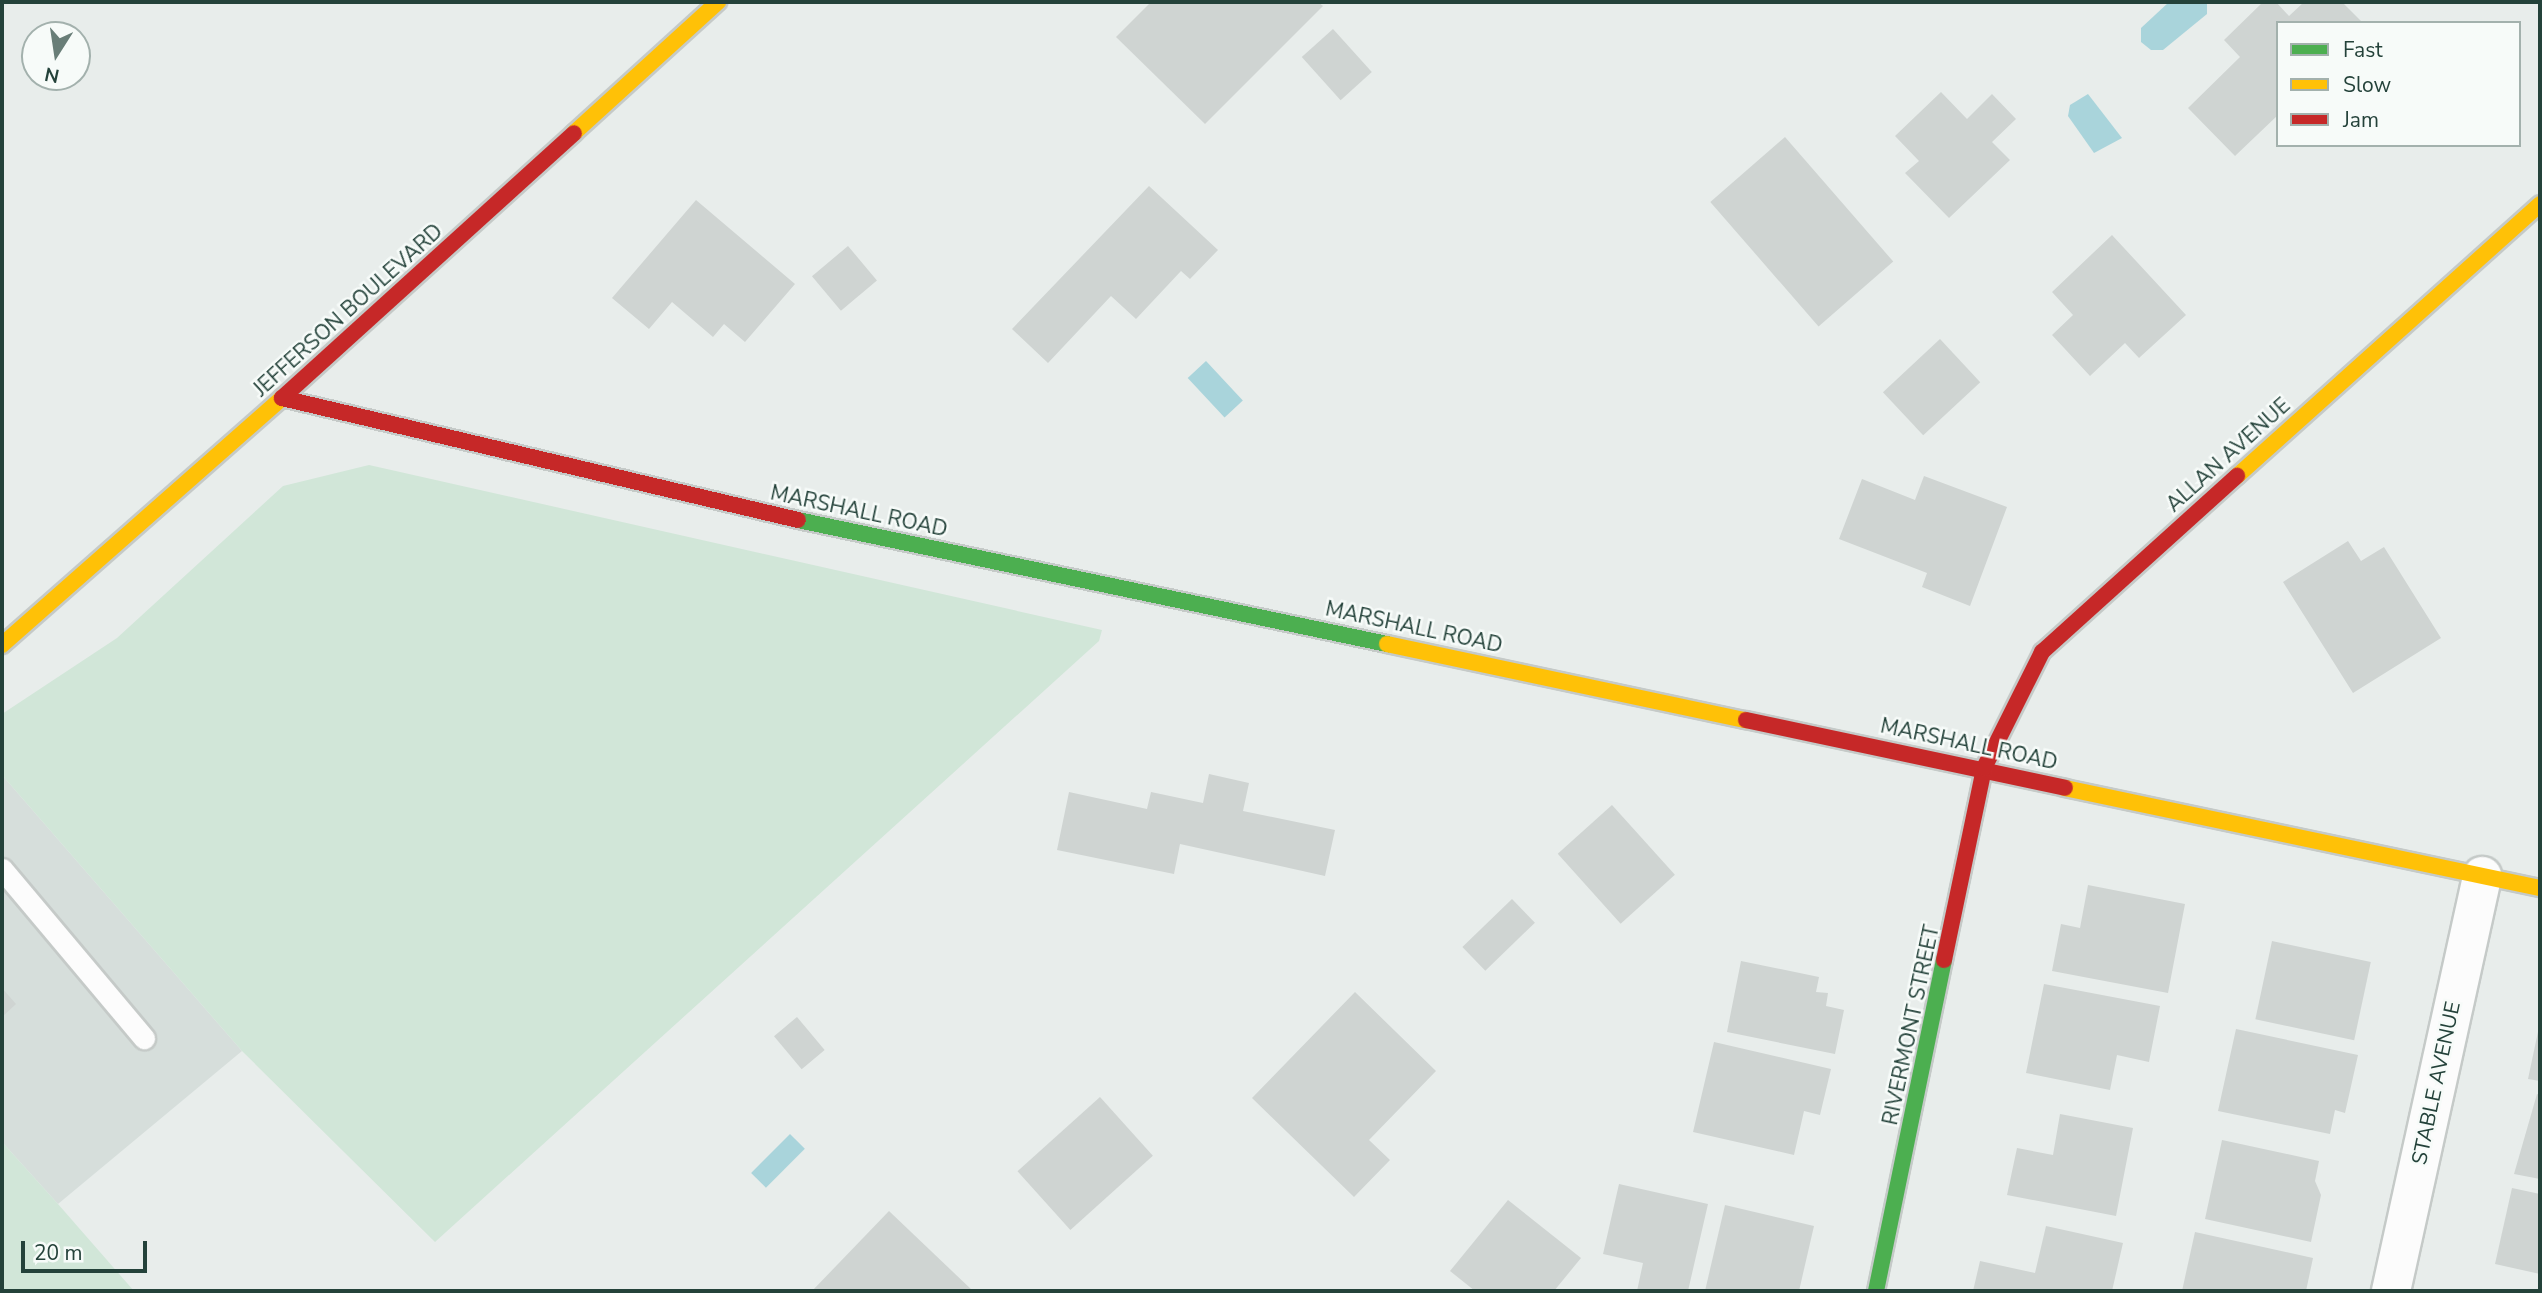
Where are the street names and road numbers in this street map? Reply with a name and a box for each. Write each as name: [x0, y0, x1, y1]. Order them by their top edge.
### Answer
street label: JEFFERSON BOULEVARD: [248, 218, 448, 402]
street label: ALLAN AVENUE: [2161, 393, 2295, 517]
street label: MARSHALL ROAD: [768, 480, 950, 542]
street label: MARSHALL ROAD: [1323, 596, 1505, 658]
street label: MARSHALL ROAD: [1878, 713, 2060, 775]
street label: RIVERMONT STREET: [1877, 923, 1945, 1127]
street label: STABLE AVENUE: [2406, 999, 2466, 1167]

